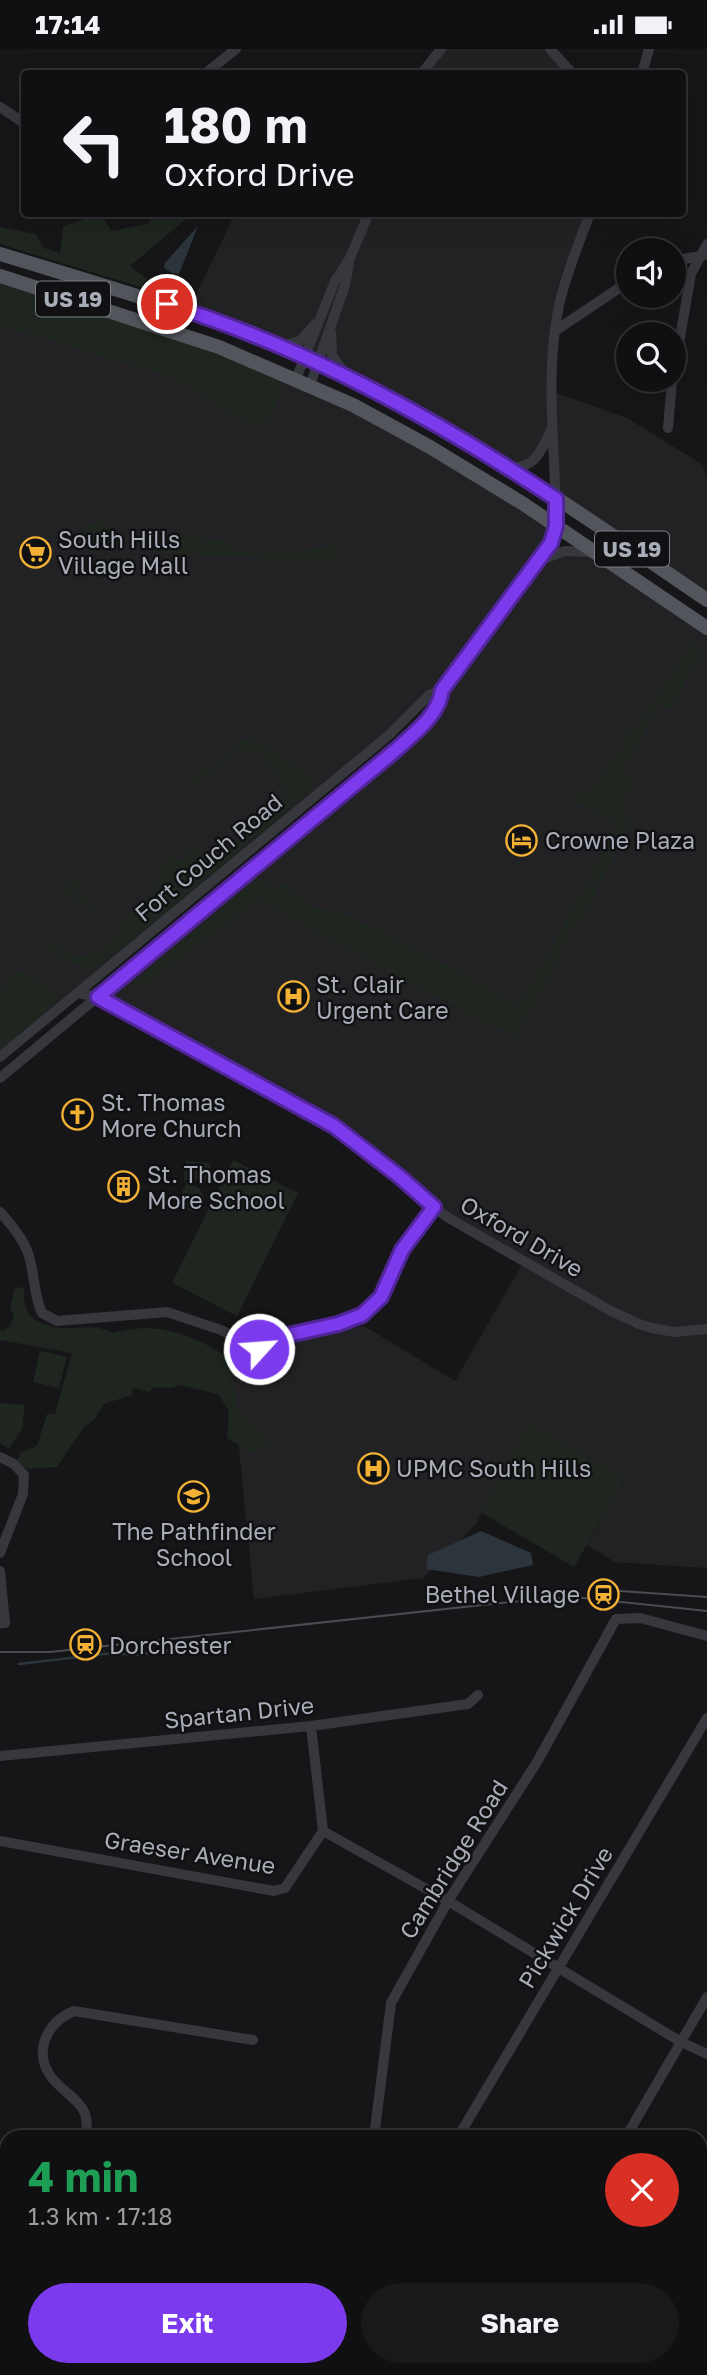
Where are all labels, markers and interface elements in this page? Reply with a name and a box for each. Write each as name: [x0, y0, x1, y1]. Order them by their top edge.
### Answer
text: 17:14: [35, 9, 101, 40]
text: 180 m: [164, 95, 308, 154]
icon: left: [49, 98, 140, 189]
text: Oxford Drive: [164, 155, 355, 193]
map controls: [616, 238, 686, 392]
button: sound: [616, 238, 686, 308]
pin: [137, 274, 197, 334]
road number: US 19: [36, 281, 110, 317]
icon: arrive: [148, 285, 186, 323]
button: search: [616, 322, 686, 392]
place label: South Hills Village Mall: [58, 525, 188, 579]
road number: US 19: [595, 531, 669, 567]
supermarket icon: South Hills Village Mall: [18, 535, 52, 569]
street label: Fort Couch Road: [129, 787, 287, 927]
hotel icon: Crowne Plaza: [505, 823, 539, 857]
place label: Crowne Plaza: [545, 826, 695, 854]
place label: St. Clair Urgent Care: [316, 970, 449, 1024]
hospital icon: St. Clair Urgent Care: [276, 980, 310, 1014]
place label: St. Thomas More Church: [101, 1088, 242, 1142]
church icon: St. Thomas More Church: [61, 1098, 95, 1132]
place label: St. Thomas More School: [147, 1160, 285, 1214]
building icon: St. Thomas More School: [107, 1170, 141, 1204]
street label: Oxford Drive: [456, 1190, 588, 1282]
position arrow: [222, 1312, 296, 1386]
hospital icon: UPMC South Hills: [356, 1451, 390, 1485]
place label: UPMC South Hills: [396, 1454, 591, 1482]
school or university icon: The Pathfinder School: [177, 1480, 211, 1514]
place label: The Pathfinder School: [112, 1517, 276, 1571]
station icon: Bethel Village: [586, 1577, 620, 1611]
place label: Bethel Village: [425, 1580, 580, 1608]
station icon: Dorchester: [69, 1628, 103, 1662]
place label: Dorchester: [109, 1631, 231, 1659]
street label: Spartan Drive: [163, 1690, 315, 1734]
street label: Cambridge Road: [393, 1774, 513, 1944]
street label: Graeser Avenue: [103, 1825, 277, 1879]
street label: Pickwick Drive: [512, 1841, 618, 1993]
text: 4 min: [28, 2151, 138, 2201]
button: close: [605, 2153, 679, 2227]
text: 1.3 km · 17:18: [28, 2202, 172, 2230]
button: Exit: [28, 2283, 347, 2363]
button: Share: [361, 2283, 679, 2363]

